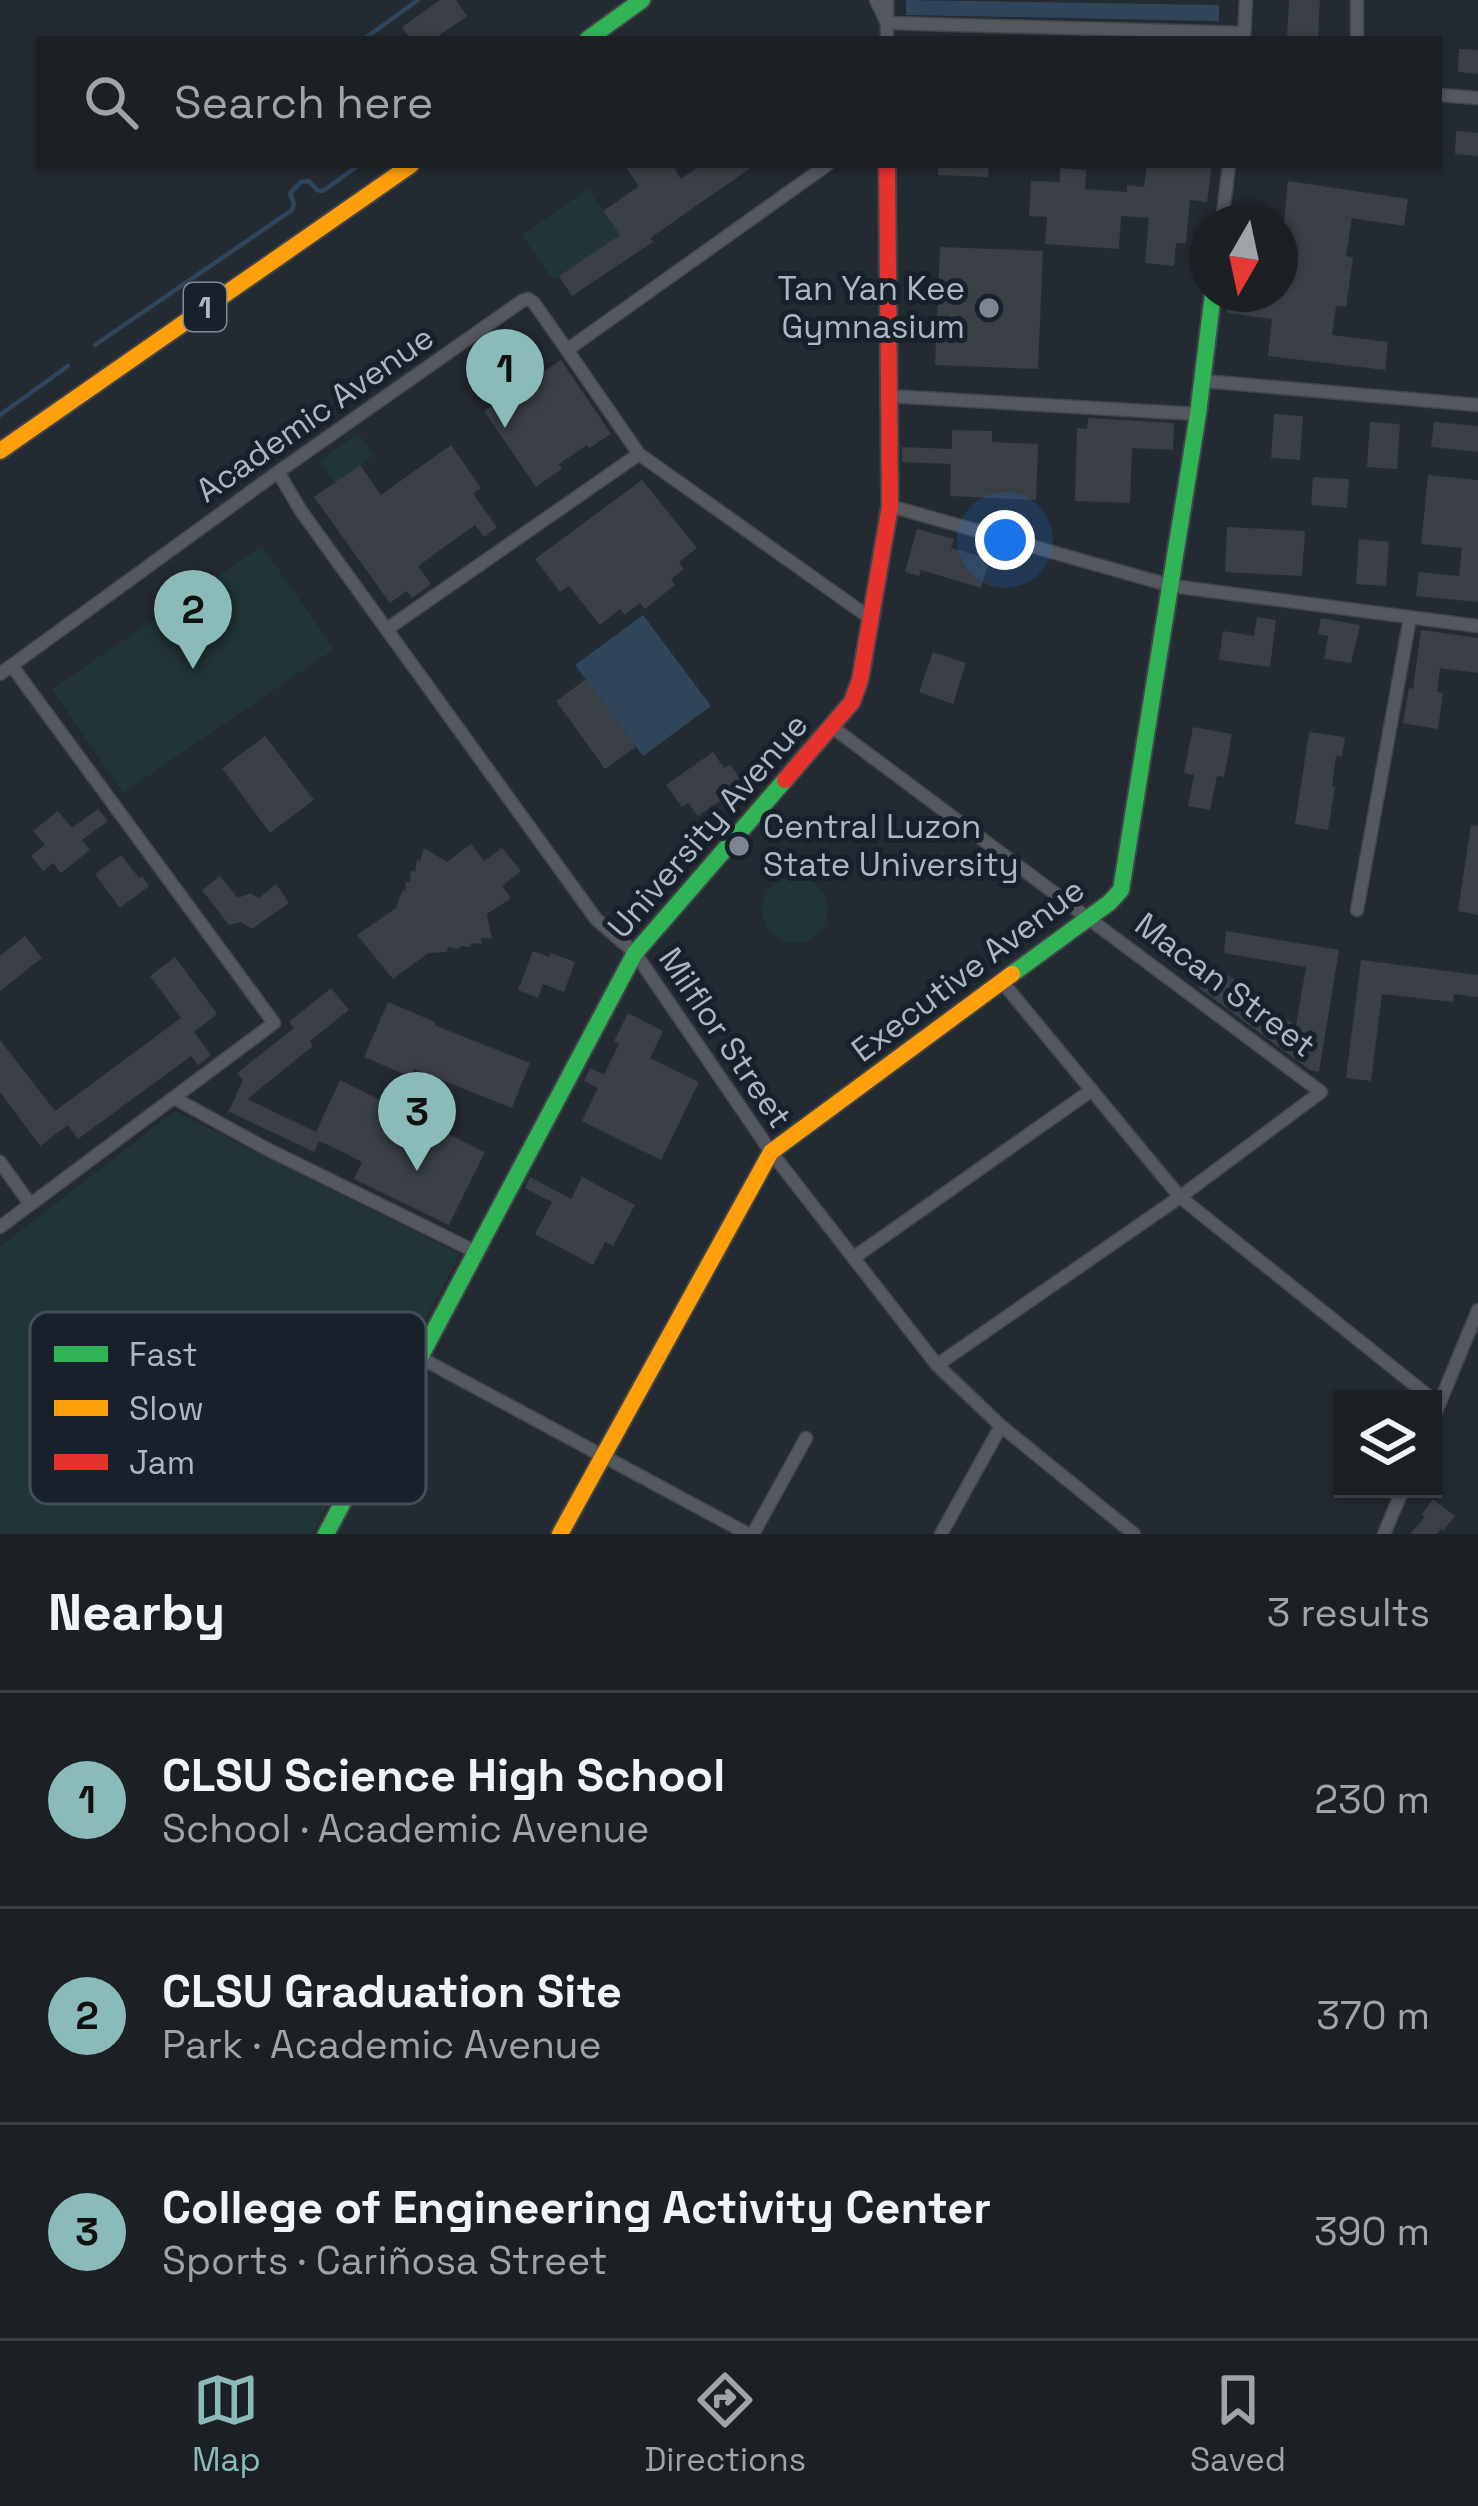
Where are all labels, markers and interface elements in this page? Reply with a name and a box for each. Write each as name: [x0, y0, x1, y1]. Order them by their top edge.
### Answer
search box: [36, 36, 1442, 168]
icon: search: [78, 69, 144, 135]
text: Search here: [174, 74, 433, 131]
north arrow: [1190, 204, 1298, 312]
place label: Tan Yan Kee Gymnasium: [778, 268, 965, 348]
road number: 1: [184, 283, 226, 331]
marker: Tan Yan Kee Gymnasium: [976, 295, 1002, 321]
street label: Academic Avenue: [188, 316, 442, 512]
pin: 1: [466, 329, 544, 428]
your location: [975, 510, 1035, 570]
pin: 2: [154, 570, 232, 669]
street label: University Avenue: [599, 705, 817, 947]
place label: Central Luzon State University: [763, 806, 1019, 886]
marker: Central Luzon State University: [726, 833, 752, 859]
street label: Executive Avenue: [843, 869, 1093, 1071]
street label: Macan Street: [1126, 903, 1324, 1067]
street label: Milflor Street: [649, 940, 801, 1136]
pin: 3: [378, 1072, 456, 1171]
legend: [30, 1312, 426, 1504]
text: Fast: [129, 1334, 198, 1376]
text: Slow: [129, 1388, 204, 1430]
map controls: [1334, 1390, 1442, 1498]
button: layers: [1334, 1390, 1442, 1498]
text: Jam: [129, 1442, 195, 1484]
text: Nearby: [48, 1580, 225, 1645]
text: 3 results: [1267, 1588, 1430, 1637]
text: CLSU Science High School: [162, 1747, 725, 1804]
text: 1: [78, 1775, 96, 1824]
text: 230 m: [1315, 1775, 1430, 1824]
text: School · Academic Avenue: [162, 1804, 649, 1853]
text: CLSU Graduation Site: [162, 1963, 622, 2020]
text: 2: [75, 1991, 99, 2040]
text: 370 m: [1316, 1991, 1430, 2040]
text: Park · Academic Avenue: [162, 2020, 602, 2069]
text: College of Engineering Activity Center: [162, 2179, 991, 2236]
text: 3: [75, 2207, 99, 2256]
text: 390 m: [1314, 2207, 1430, 2256]
text: Sports · Cariñosa Street: [162, 2236, 607, 2285]
tab: Map: [192, 2367, 261, 2481]
tab: Directions: [644, 2367, 806, 2481]
tab: Saved: [1190, 2367, 1286, 2481]

